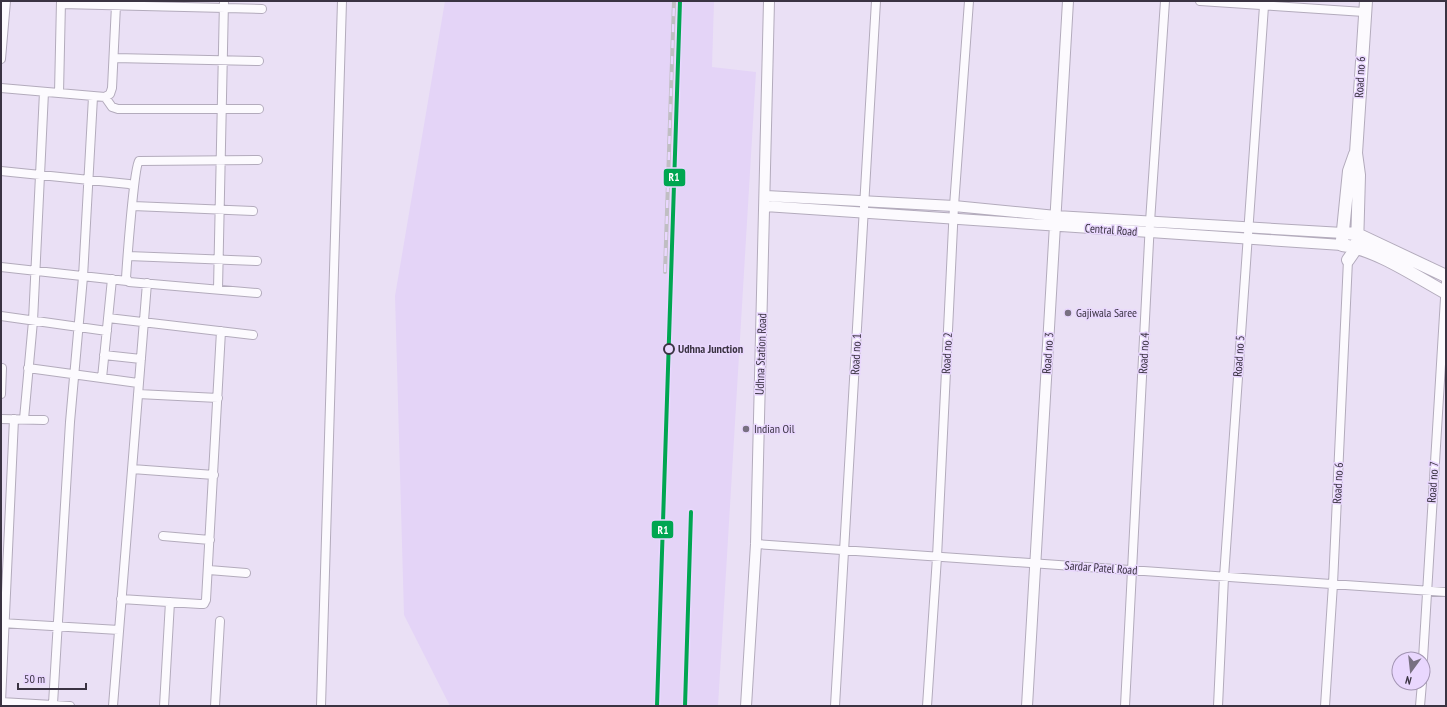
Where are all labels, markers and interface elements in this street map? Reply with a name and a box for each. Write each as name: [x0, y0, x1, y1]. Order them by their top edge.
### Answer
street label: Road no 6: [1351, 56, 1368, 98]
line badge: R1: [663, 168, 686, 187]
text: R1: [669, 170, 679, 184]
street label: Central Road: [1084, 220, 1138, 239]
place label: Gajiwala Saree: [1076, 305, 1137, 320]
marker: Gajiwala Saree: [1063, 308, 1073, 318]
street label: Udhna Station Road: [752, 313, 769, 395]
street label: Road no 4: [1135, 331, 1152, 374]
street label: Road no 2: [938, 332, 955, 374]
street label: Road no 3: [1039, 332, 1056, 374]
street label: Road no 1: [847, 333, 864, 375]
street label: Road no 5: [1230, 335, 1247, 377]
place label: Udhna Junction: [678, 341, 743, 356]
marker: Udhna Junction: [663, 343, 675, 355]
place label: Indian Oil: [754, 421, 795, 436]
marker: Indian Oil: [741, 424, 751, 434]
street label: Road no 7: [1424, 461, 1441, 503]
street label: Road no 6: [1329, 462, 1346, 504]
line badge: R1: [651, 520, 674, 539]
text: R1: [658, 523, 668, 537]
street label: Sardar Patel Road: [1064, 557, 1138, 578]
north arrow: [1391, 651, 1431, 691]
scale bar: [18, 665, 86, 691]
text: 50 m: [24, 671, 45, 686]
text: N: [1404, 673, 1413, 688]

